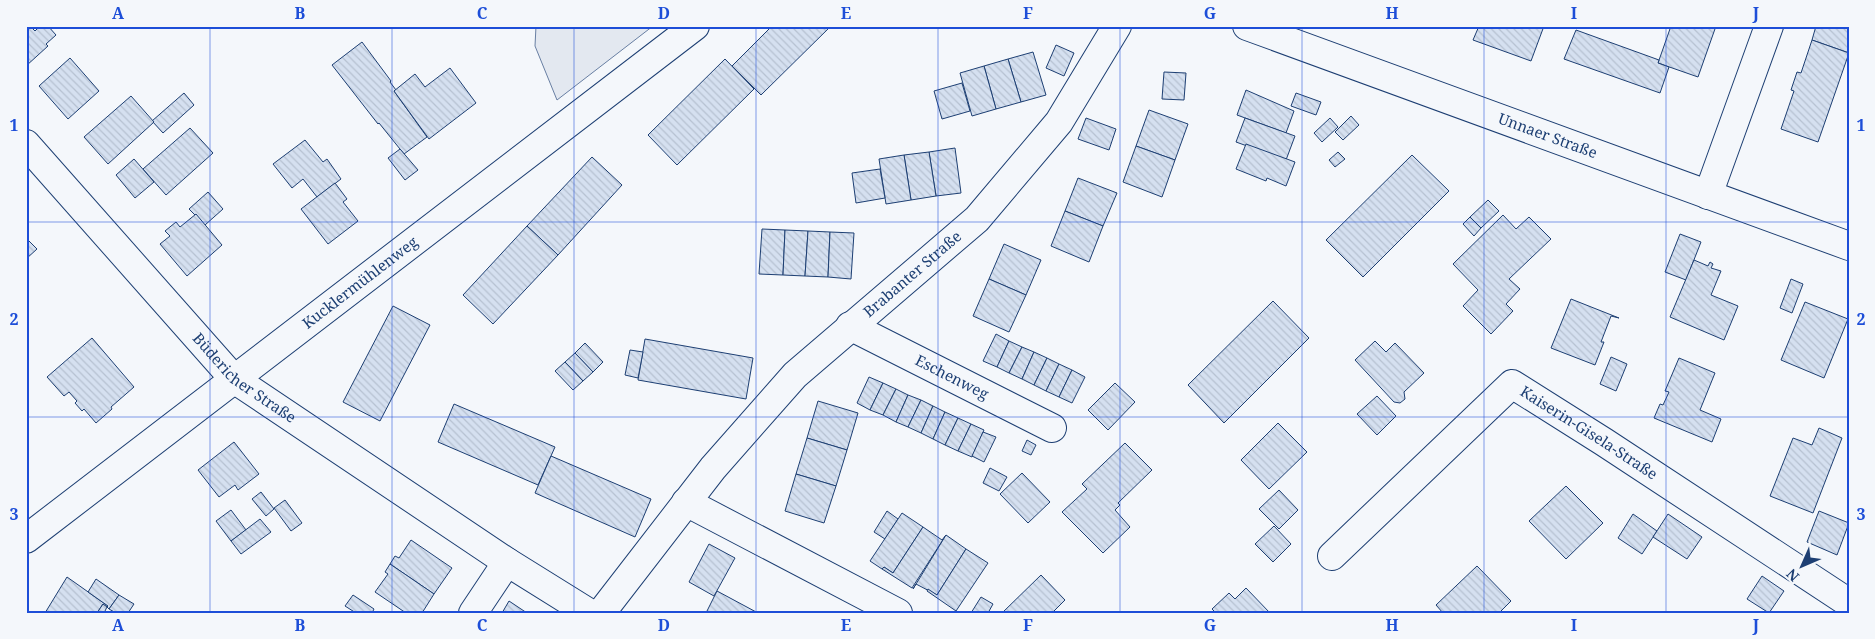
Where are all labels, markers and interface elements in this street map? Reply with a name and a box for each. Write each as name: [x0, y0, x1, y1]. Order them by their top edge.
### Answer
text: A: [112, 2, 125, 24]
text: B: [295, 2, 306, 24]
text: C: [477, 2, 488, 24]
text: D: [658, 2, 670, 24]
text: E: [841, 2, 851, 24]
text: F: [1023, 2, 1033, 24]
text: G: [1204, 2, 1216, 24]
text: H: [1385, 2, 1399, 24]
text: I: [1571, 2, 1577, 24]
text: J: [1752, 2, 1760, 24]
street label: Unnaer Straße: [1496, 108, 1600, 162]
text: 1: [9, 114, 19, 136]
text: 1: [1856, 114, 1866, 136]
street label: Brabanter Straße: [859, 226, 965, 321]
street label: Kucklermühlenweg: [298, 231, 421, 333]
text: 2: [9, 308, 19, 330]
text: 2: [1856, 308, 1866, 330]
street label: Büdericher Straße: [189, 328, 300, 427]
street label: Eschenweg: [912, 350, 992, 403]
street label: Kaiserin-Gisela-Straße: [1517, 381, 1662, 484]
text: 3: [9, 503, 19, 525]
text: 3: [1856, 503, 1866, 525]
north arrow: [1778, 542, 1828, 592]
text: N: [1782, 565, 1803, 586]
text: A: [112, 614, 125, 636]
text: B: [295, 614, 306, 636]
text: C: [477, 614, 488, 636]
text: D: [658, 614, 670, 636]
text: E: [841, 614, 851, 636]
text: F: [1023, 614, 1033, 636]
text: G: [1204, 614, 1216, 636]
text: H: [1385, 614, 1399, 636]
text: I: [1571, 614, 1577, 636]
text: J: [1752, 614, 1760, 636]

